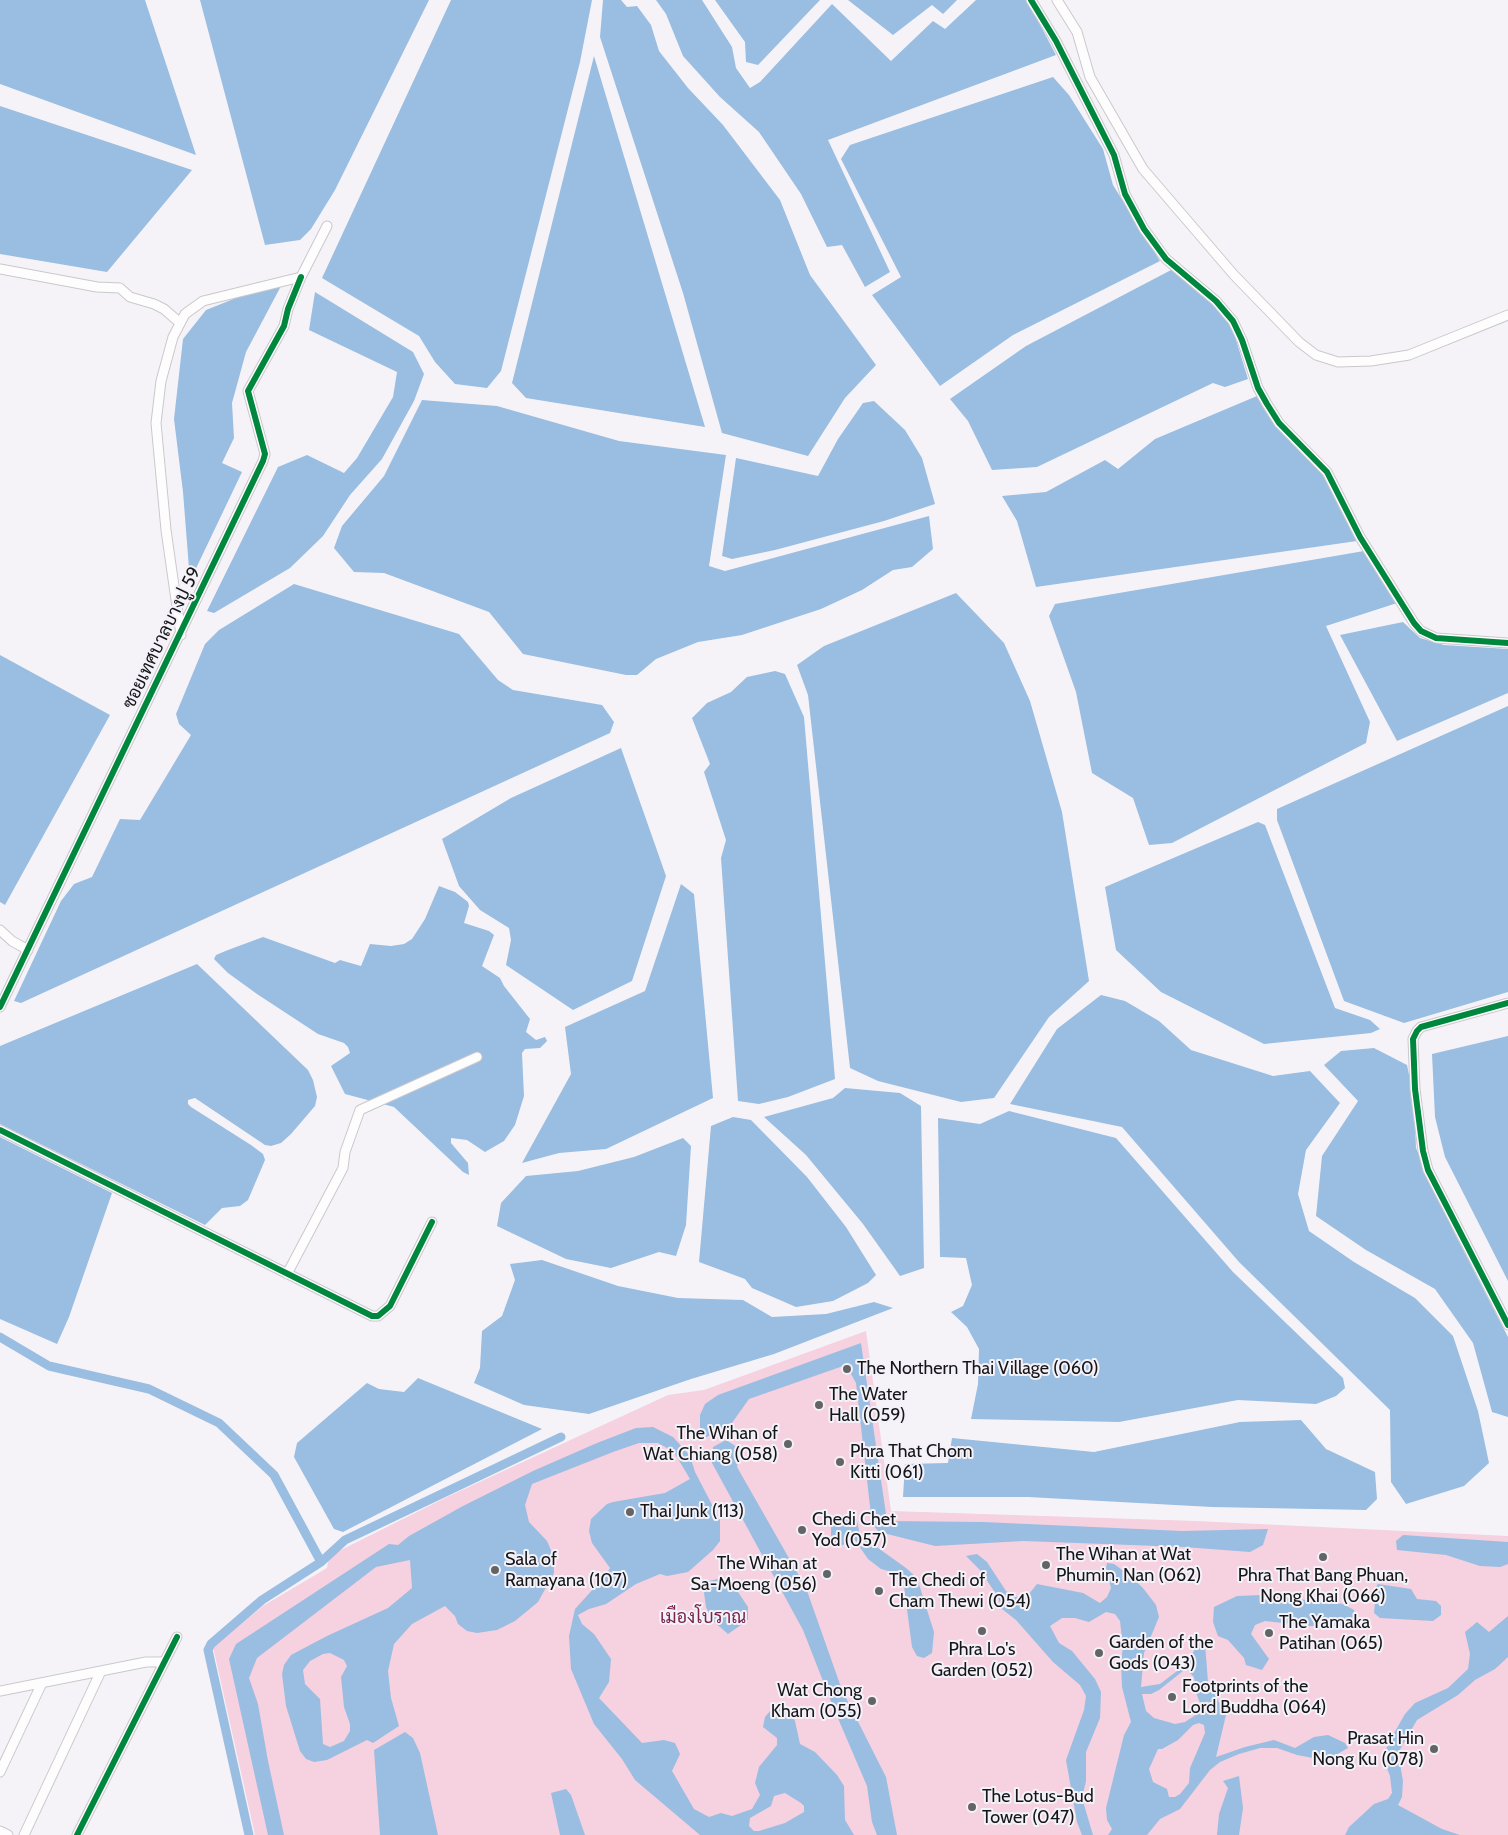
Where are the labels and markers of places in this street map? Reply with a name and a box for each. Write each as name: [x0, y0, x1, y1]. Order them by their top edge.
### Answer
place label: The Northern Thai Village (060): [857, 1358, 1099, 1380]
marker: The Northern Thai Village (060): [841, 1363, 853, 1375]
place label: The Water Hall (059): [829, 1384, 907, 1426]
marker: The Water Hall (059): [813, 1399, 825, 1411]
place label: The Wihan of Wat Chiang (058): [643, 1423, 778, 1466]
marker: The Wihan of Wat Chiang (058): [782, 1438, 794, 1450]
place label: Phra That Chom Kitti (061): [850, 1441, 973, 1484]
marker: Phra That Chom Kitti (061): [834, 1456, 846, 1468]
place label: Thai Junk (113): [640, 1501, 744, 1523]
marker: Thai Junk (113): [624, 1506, 636, 1518]
place label: Chedi Chet Yod (057): [812, 1509, 896, 1552]
marker: Chedi Chet Yod (057): [796, 1524, 808, 1536]
place label: The Wihan at Wat Phumin, Nan (062): [1056, 1544, 1201, 1586]
place label: Sala of Ramayana (107): [505, 1549, 627, 1592]
marker: Phra That Bang Phuan, Nong Khai (066): [1317, 1551, 1329, 1563]
place label: The Wihan at Sa-Moeng (056): [691, 1553, 817, 1596]
marker: The Wihan at Wat Phumin, Nan (062): [1040, 1559, 1052, 1571]
marker: Sala of Ramayana (107): [489, 1564, 501, 1576]
place label: Phra That Bang Phuan, Nong Khai (066): [1238, 1565, 1408, 1608]
marker: The Wihan at Sa-Moeng (056): [821, 1568, 833, 1580]
place label: The Chedi of Cham Thewi (054): [889, 1570, 1031, 1612]
marker: The Chedi of Cham Thewi (054): [873, 1585, 885, 1597]
place label: The Yamaka Patihan (065): [1279, 1612, 1383, 1655]
marker: Phra Lo's Garden (052): [976, 1625, 988, 1637]
marker: The Yamaka Patihan (065): [1263, 1627, 1275, 1639]
place label: Garden of the Gods (043): [1109, 1632, 1213, 1675]
place label: Phra Lo's Garden (052): [931, 1639, 1033, 1682]
marker: Garden of the Gods (043): [1093, 1647, 1105, 1659]
place label: Footprints of the Lord Buddha (064): [1182, 1676, 1326, 1718]
place label: Wat Chong Kham (055): [771, 1680, 862, 1722]
marker: Footprints of the Lord Buddha (064): [1166, 1691, 1178, 1703]
marker: Wat Chong Kham (055): [866, 1695, 878, 1707]
place label: Prasat Hin Nong Ku (078): [1313, 1728, 1424, 1770]
marker: Prasat Hin Nong Ku (078): [1428, 1743, 1440, 1755]
place label: The Lotus-Bud Tower (047): [982, 1786, 1094, 1828]
marker: The Lotus-Bud Tower (047): [966, 1801, 978, 1813]

